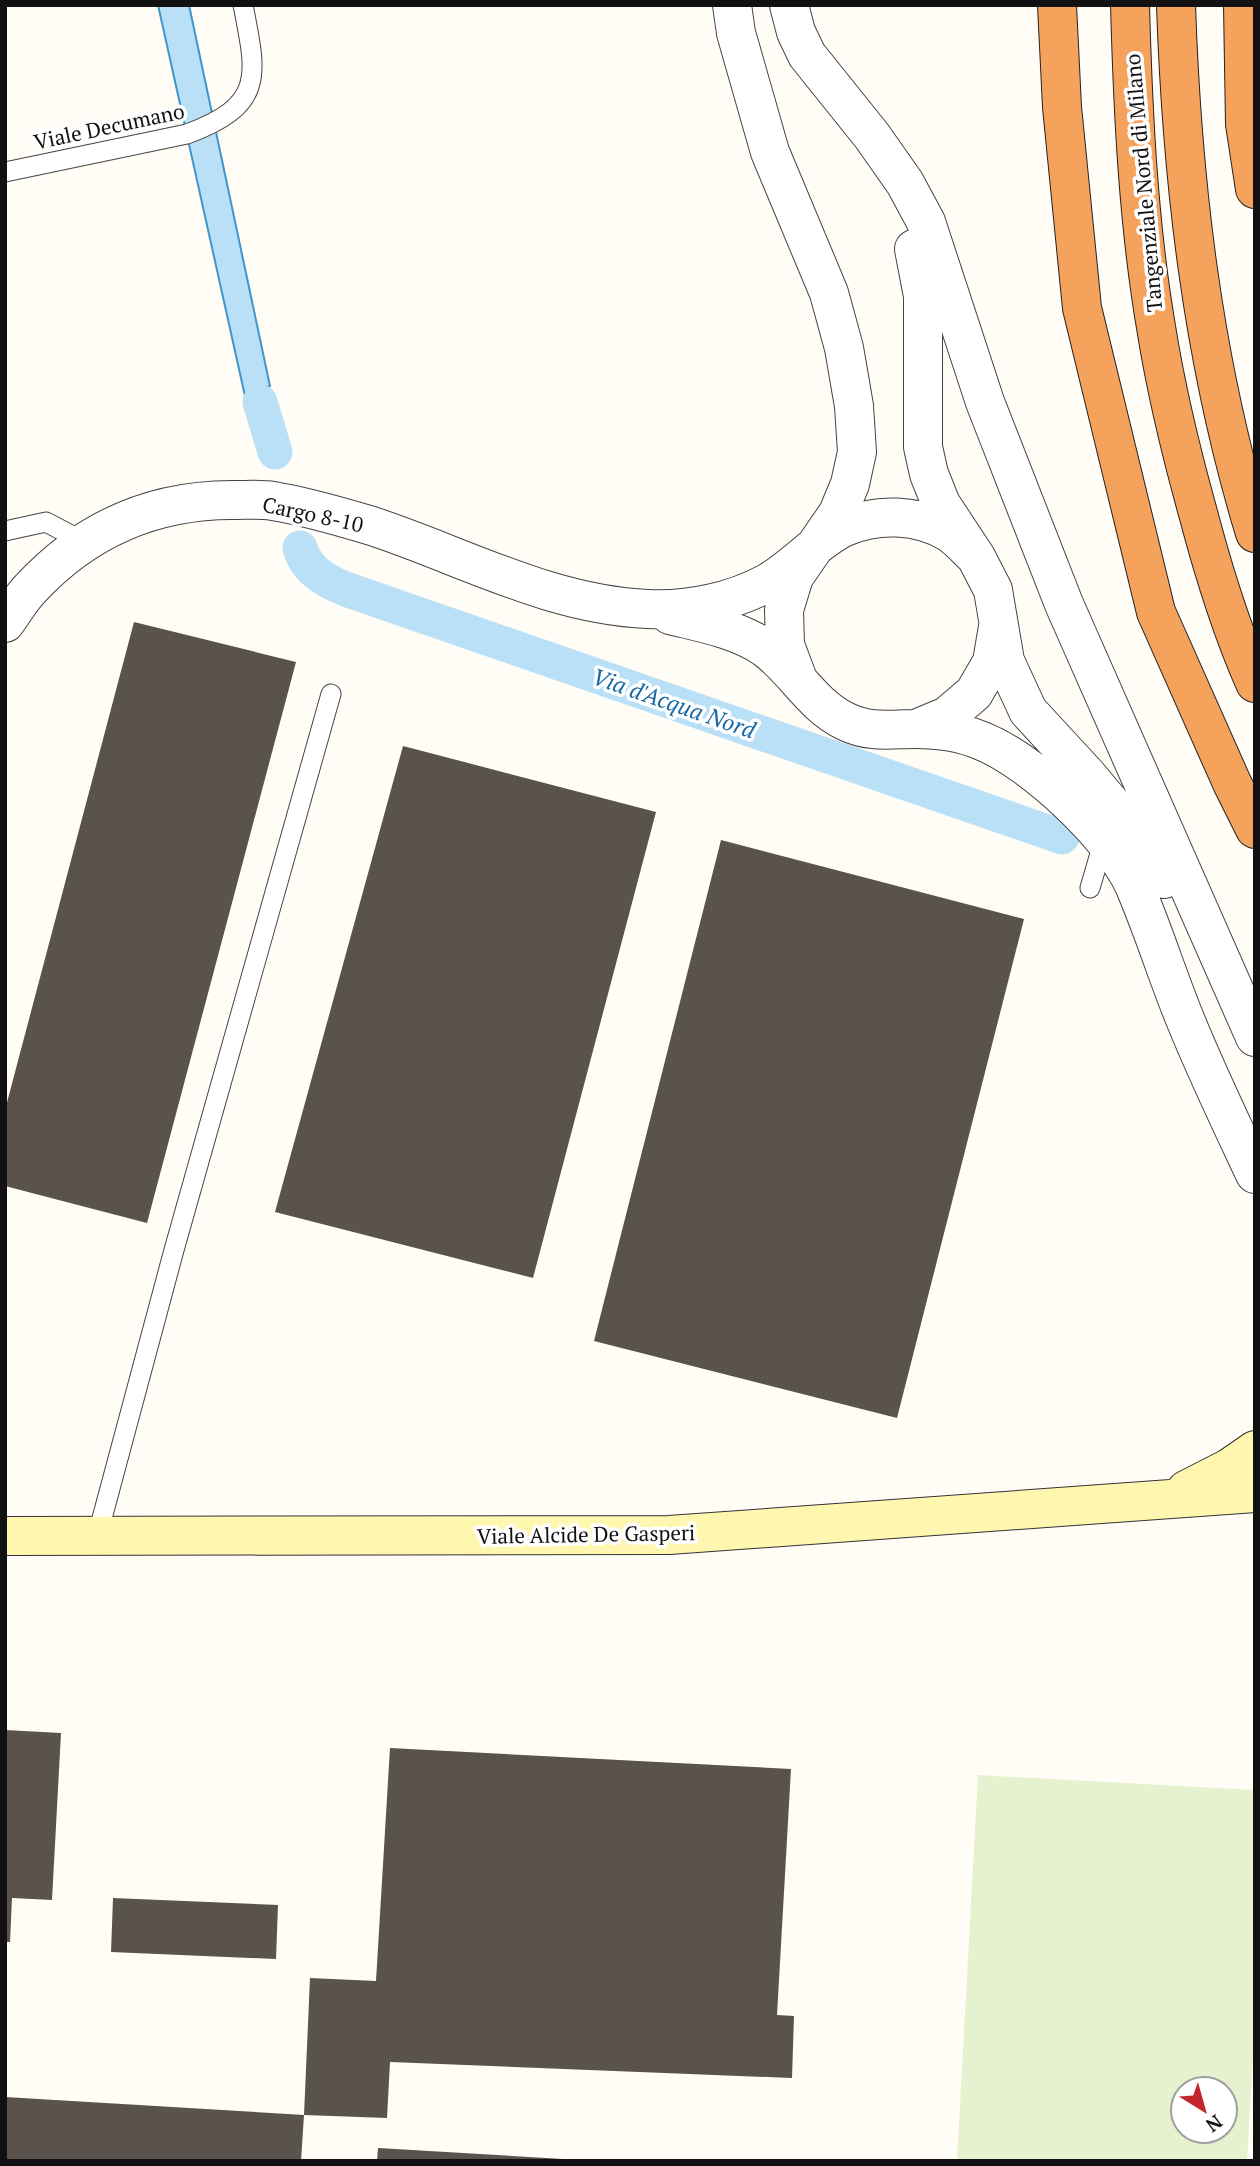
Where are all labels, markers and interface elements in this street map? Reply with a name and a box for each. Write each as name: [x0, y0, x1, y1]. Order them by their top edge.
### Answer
street label: Tangenziale Nord di Milano: [1118, 53, 1168, 313]
street label: Viale Decumano: [31, 96, 187, 156]
street label: Cargo 8-10: [260, 490, 366, 538]
water label: Via d'Acqua Nord: [588, 661, 760, 746]
street label: Viale Alcide De Gasperi: [477, 1518, 695, 1550]
north arrow: [1169, 2075, 1239, 2145]
text: N: [1201, 2110, 1228, 2139]

